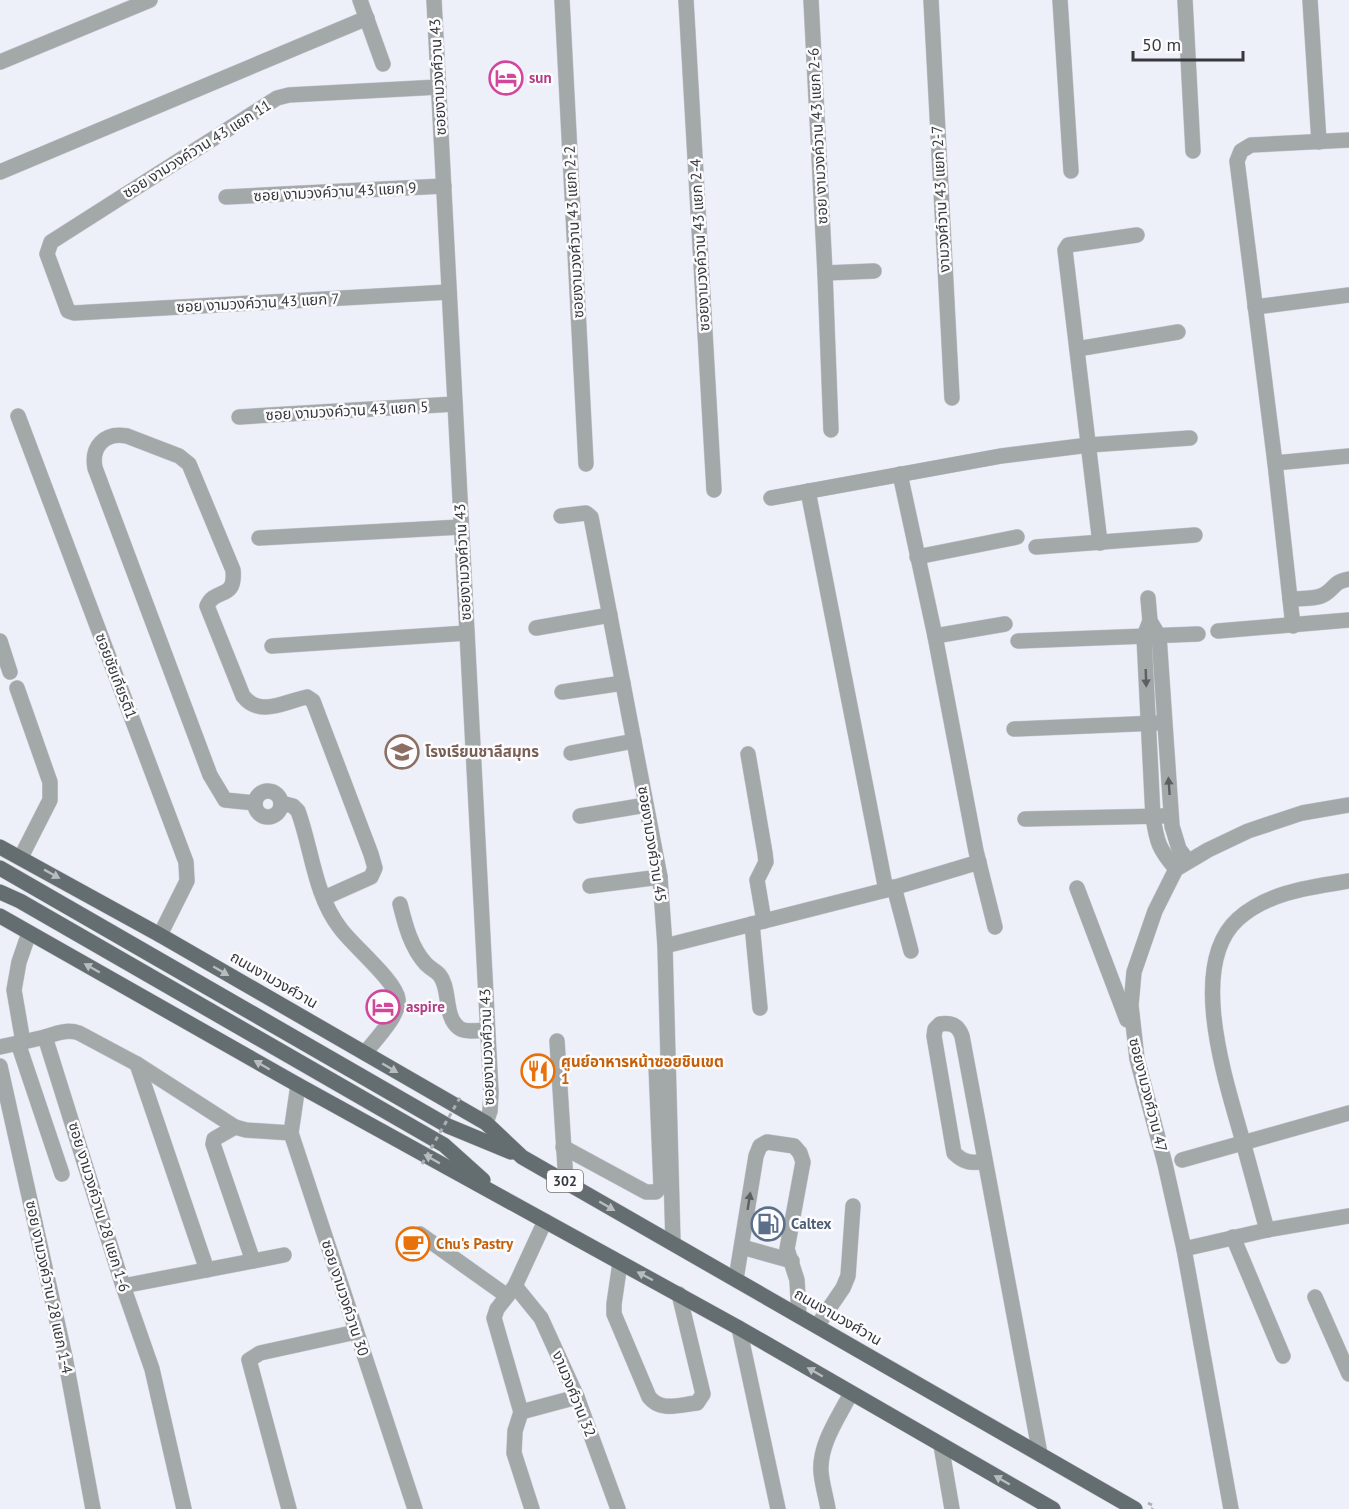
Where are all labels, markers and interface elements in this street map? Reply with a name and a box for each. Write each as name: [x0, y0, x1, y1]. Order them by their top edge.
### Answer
street label: ซอยงามวงศ์วาน 43: [425, 18, 450, 136]
scale bar: [1133, 24, 1242, 62]
text: 50 m: [1142, 33, 1181, 56]
street label: ซอย งามวงค์วาน 43 แยก 2-6: [803, 47, 832, 225]
hotel icon: sun: [488, 60, 524, 96]
place label: sun: [529, 68, 552, 87]
street label: ซอย งามวงค์วาน 43 แยก 11: [119, 95, 274, 202]
street label: งามวงศ์วาน 43 แยก 2-7: [927, 125, 954, 273]
street label: ซอยงามวงศ์วาน 43 แยก 2-2: [559, 145, 588, 319]
street label: ซอยงามวงค์วาน 43 แยก 2-4: [685, 158, 714, 332]
street label: ซอย งามวงค์วาน 43 แยก 9: [253, 178, 417, 205]
street label: ซอย งามวงค์วาน 43 แยก 7: [176, 289, 340, 316]
street label: ซอย งามวงค์วาน 43 แยก 5: [265, 397, 429, 424]
street label: ซอยงามวงศ์วาน 43: [450, 503, 475, 621]
street label: ซอยชัยเกียรติ1: [91, 630, 142, 721]
one-way arrow: [1141, 669, 1151, 688]
school or university icon: โรงเรียนชาลีสมุทร: [384, 734, 420, 770]
place label: โรงเรียนชาลีสมุทร: [425, 742, 539, 761]
one-way arrow: [1164, 777, 1173, 796]
street label: ซอยงามวงศ์วาน 45: [634, 785, 671, 903]
one-way arrow: [43, 869, 60, 879]
street label: ถนนงามวงศ์วาน: [227, 947, 322, 1012]
one-way arrow: [84, 963, 100, 974]
one-way arrow: [213, 965, 229, 976]
street label: ซอยงามวงศ์วาน 43: [475, 988, 498, 1106]
hotel icon: aspire: [365, 989, 401, 1025]
place label: aspire: [406, 997, 445, 1016]
street label: ซอยงามวงศ์วาน 47: [1125, 1036, 1172, 1154]
place label: ศูนย์อาหารหน้าซอยชินเขต 1: [561, 1052, 724, 1088]
restaurant icon: ศูนย์อาหารหน้าซอยชินเขต 1: [520, 1053, 556, 1089]
one-way arrow: [253, 1060, 270, 1070]
one-way arrow: [382, 1063, 399, 1073]
street label: ซอย งามวงค์วาน 28 แยก 1-6: [65, 1120, 134, 1294]
one-way arrow: [424, 1155, 441, 1165]
road number: 302: [547, 1170, 583, 1192]
one-way arrow: [745, 1191, 754, 1210]
street label: ซอย งามวงค์วาน 28 แยก 1-4: [22, 1199, 77, 1375]
one-way arrow: [599, 1200, 615, 1211]
fuel station icon: Caltex: [750, 1206, 786, 1242]
place label: Caltex: [791, 1214, 832, 1233]
cafe icon: Chu's Pastry: [395, 1226, 431, 1262]
place label: Chu's Pastry: [436, 1234, 514, 1253]
street label: ซอย งามวงค์วาน 30: [318, 1237, 373, 1358]
one-way arrow: [637, 1271, 654, 1281]
street label: ถนนงามวงศ์วาน: [791, 1284, 886, 1349]
street label: งามวงศ์วาน 32: [549, 1348, 600, 1440]
one-way arrow: [806, 1367, 823, 1377]
one-way arrow: [993, 1475, 1010, 1485]

